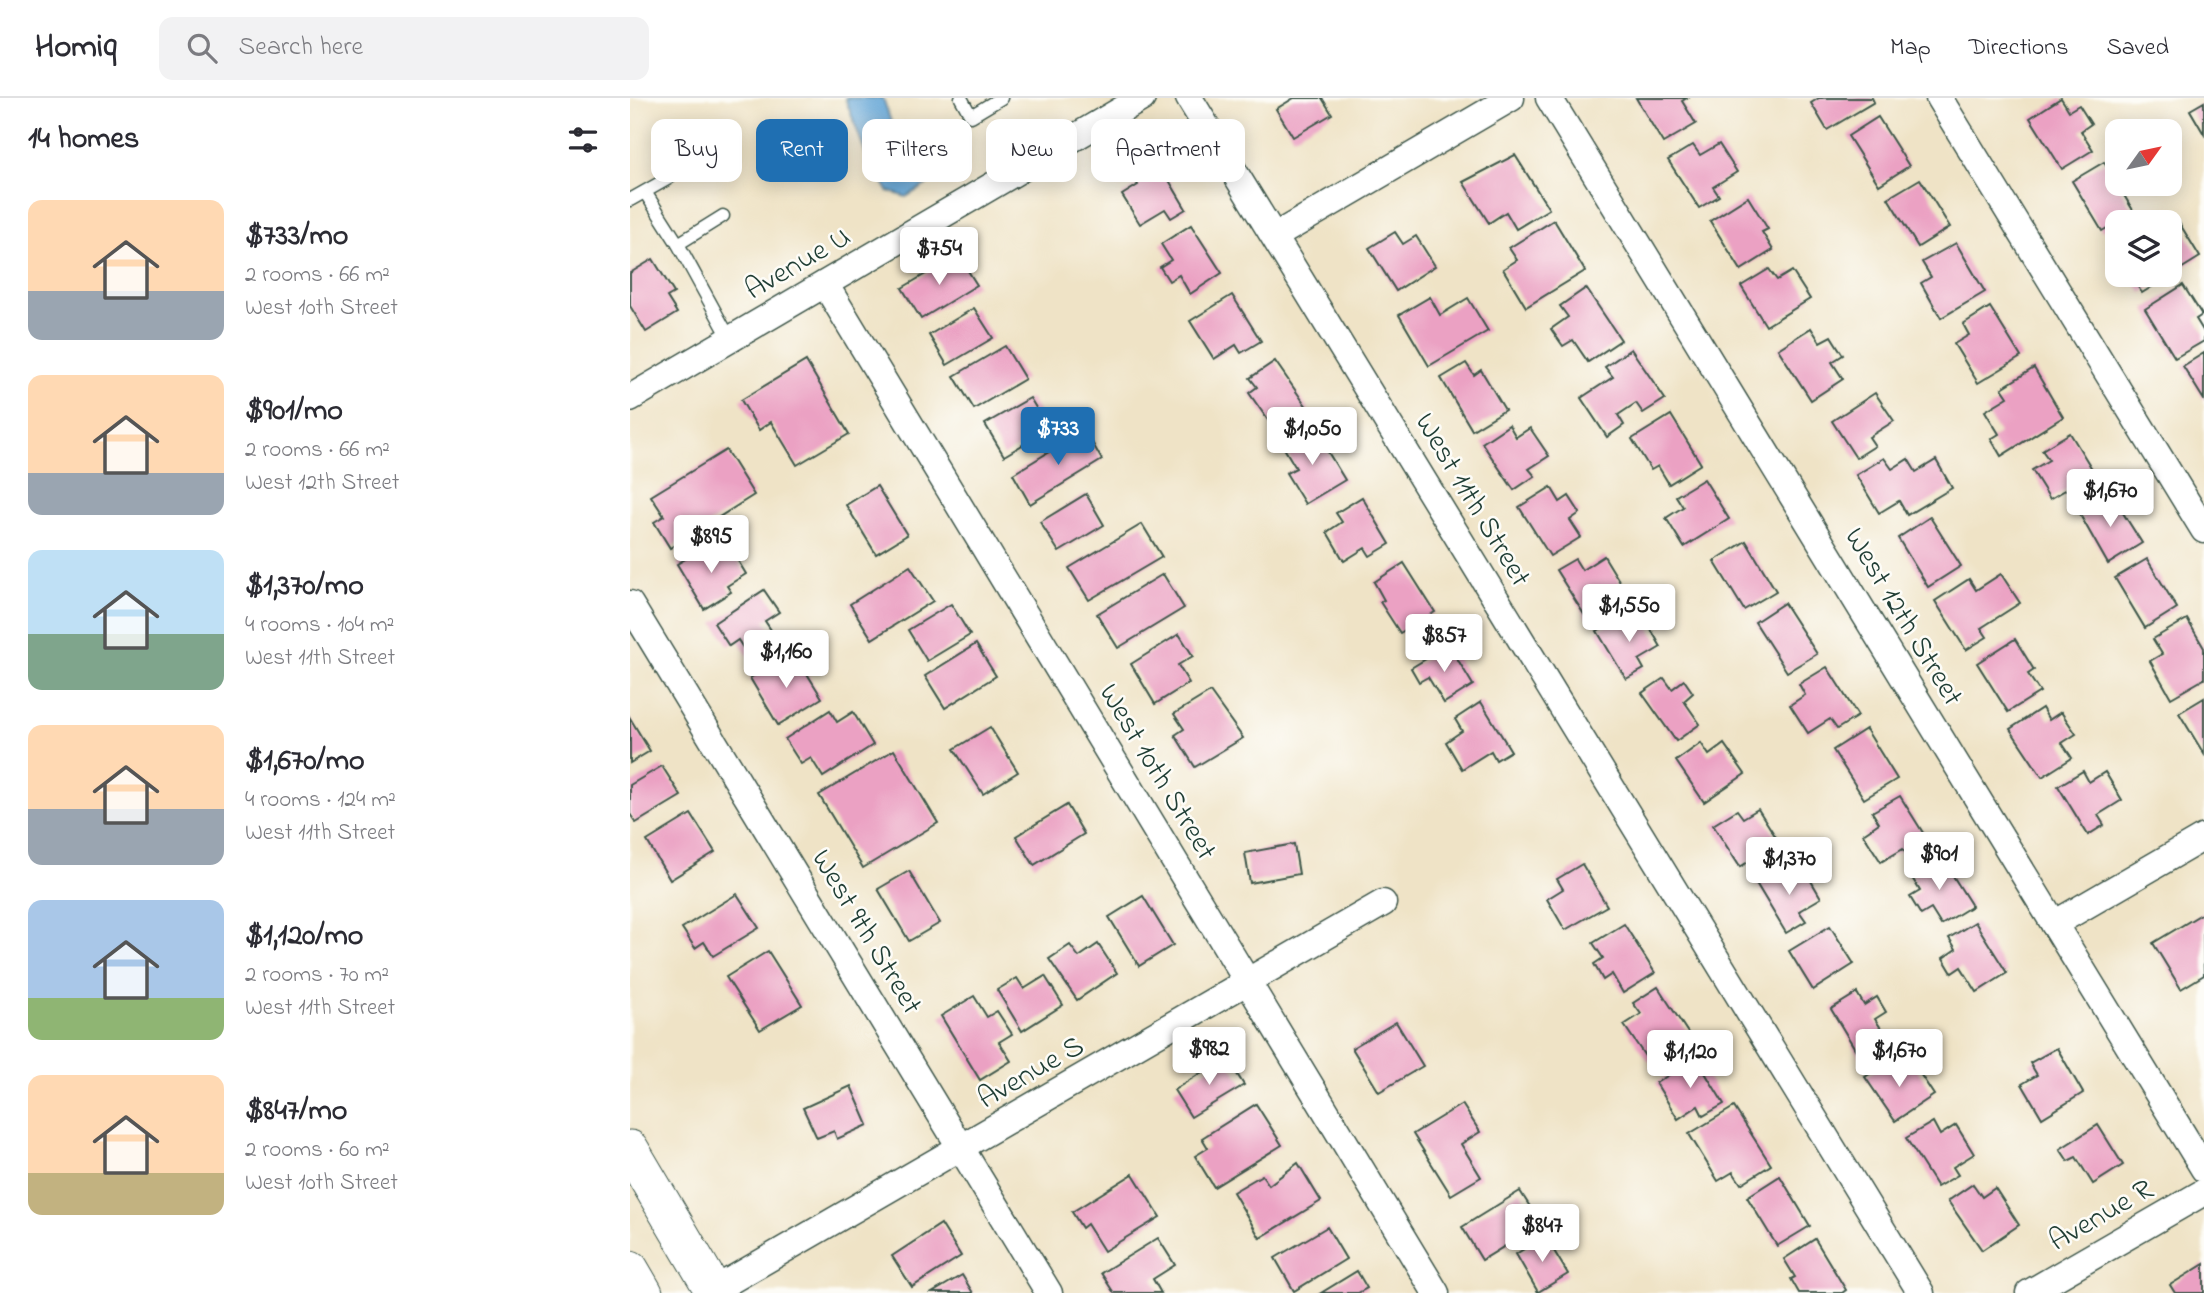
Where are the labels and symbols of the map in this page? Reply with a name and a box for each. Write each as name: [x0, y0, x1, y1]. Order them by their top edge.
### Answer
north arrow: [2105, 119, 2182, 196]
street label: Avenue U: [737, 217, 860, 313]
pin: $754: [898, 228, 980, 287]
street label: West 11th Street: [1402, 405, 1541, 596]
pin: $733: [1017, 408, 1099, 467]
pin: $1,050: [1255, 408, 1369, 467]
pin: $1,670: [2053, 470, 2167, 529]
pin: $895: [670, 516, 752, 575]
street label: West 12th Street: [1832, 520, 1973, 715]
pin: $1,550: [1572, 584, 1686, 644]
pin: $857: [1403, 614, 1485, 674]
pin: $1,160: [729, 630, 843, 690]
street label: West 10th Street: [1086, 676, 1227, 869]
pin: $901: [1898, 832, 1980, 892]
pin: $1,370: [1732, 838, 1846, 897]
street label: West 9th Street: [799, 841, 932, 1024]
street label: Avenue S: [970, 1025, 1093, 1122]
pin: $982: [1168, 1028, 1250, 1087]
pin: $1,120: [1633, 1030, 1747, 1090]
pin: $1,670: [1842, 1030, 1956, 1089]
street label: Avenue R: [2041, 1169, 2162, 1264]
pin: $847: [1501, 1204, 1583, 1264]

